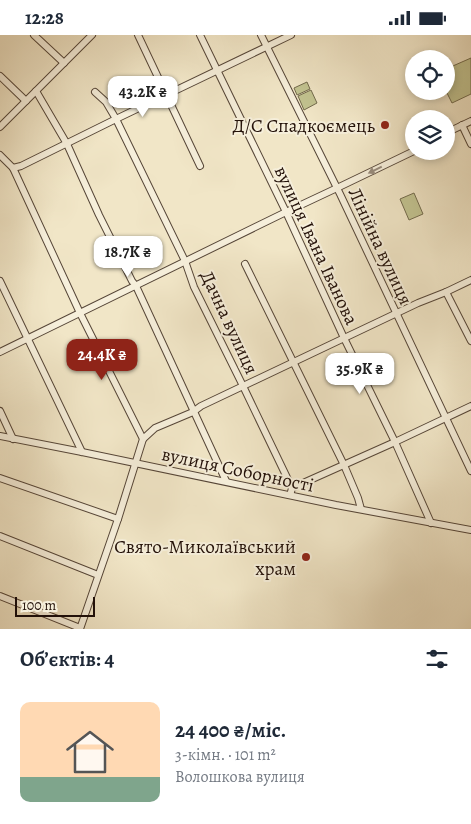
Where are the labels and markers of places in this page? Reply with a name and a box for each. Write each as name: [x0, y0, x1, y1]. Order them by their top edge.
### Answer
pin: 43.2K ₴: [97, 76, 189, 118]
place label: Д/С Спадкоємець: [232, 113, 375, 139]
marker: Д/С Спадкоємець: [379, 119, 391, 131]
pin: 18.7K ₴: [82, 235, 174, 278]
pin: 24.4K ₴: [56, 339, 148, 381]
pin: 35.9K ₴: [314, 353, 406, 395]
place label: Свято-Миколаївський храм: [114, 534, 296, 582]
marker: Свято-Миколаївський храм: [300, 551, 312, 563]

